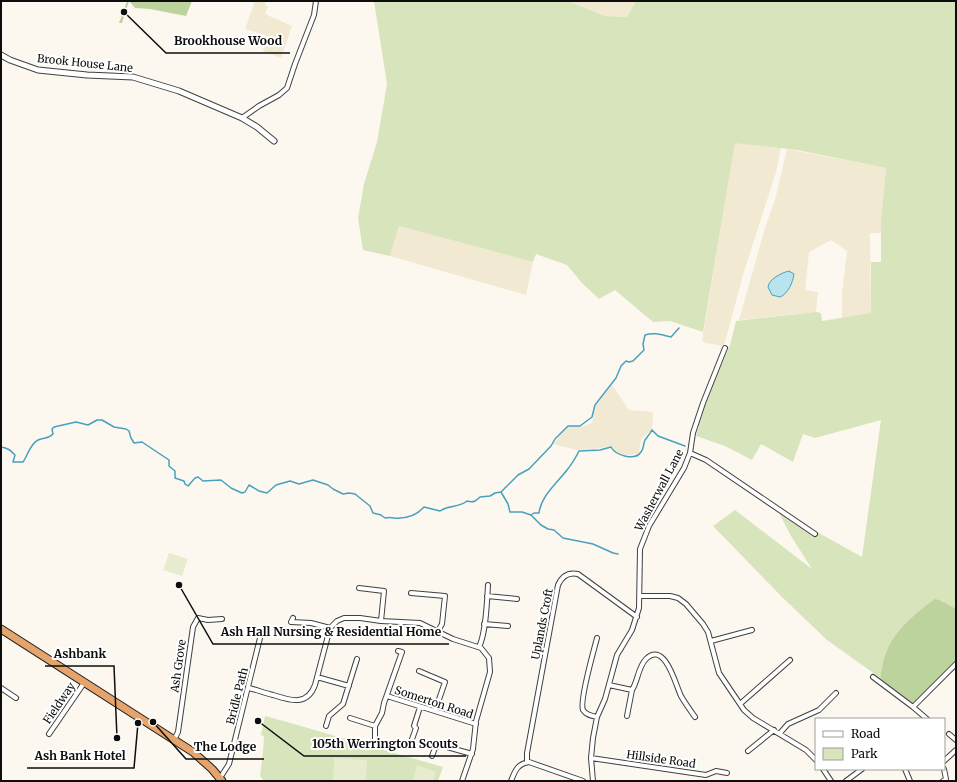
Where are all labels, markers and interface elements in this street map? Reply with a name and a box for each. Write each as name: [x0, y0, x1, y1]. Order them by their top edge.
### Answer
callout: Brookhouse Wood: [166, 29, 290, 53]
text: Brookhouse Wood: [174, 33, 283, 48]
street label: Brook House Lane: [36, 51, 134, 75]
street label: Washerwall Lane: [631, 446, 687, 534]
street label: Uplands Croft: [528, 586, 556, 661]
callout: Ash Hall Nursing & Residential Home: [213, 620, 449, 644]
text: Ash Hall Nursing & Residential Home: [220, 624, 442, 639]
street label: Ash Grove: [167, 638, 189, 695]
callout: Ashbank: [45, 642, 114, 666]
text: Ashbank: [53, 646, 106, 661]
street label: Bridle Path: [223, 665, 251, 726]
street label: Fieldway: [40, 679, 78, 726]
street label: Somerton Road: [393, 683, 475, 721]
legend: [815, 718, 945, 770]
text: Road: [851, 726, 880, 741]
callout: 105th Werrington Scouts: [304, 732, 466, 756]
callout: The Lodge: [186, 735, 264, 759]
text: 105th Werrington Scouts: [312, 736, 458, 751]
text: The Lodge: [194, 739, 257, 754]
callout: Ash Bank Hotel: [27, 744, 134, 768]
text: Park: [851, 746, 878, 761]
street label: Hillside Road: [626, 747, 697, 771]
text: Ash Bank Hotel: [33, 748, 126, 763]

